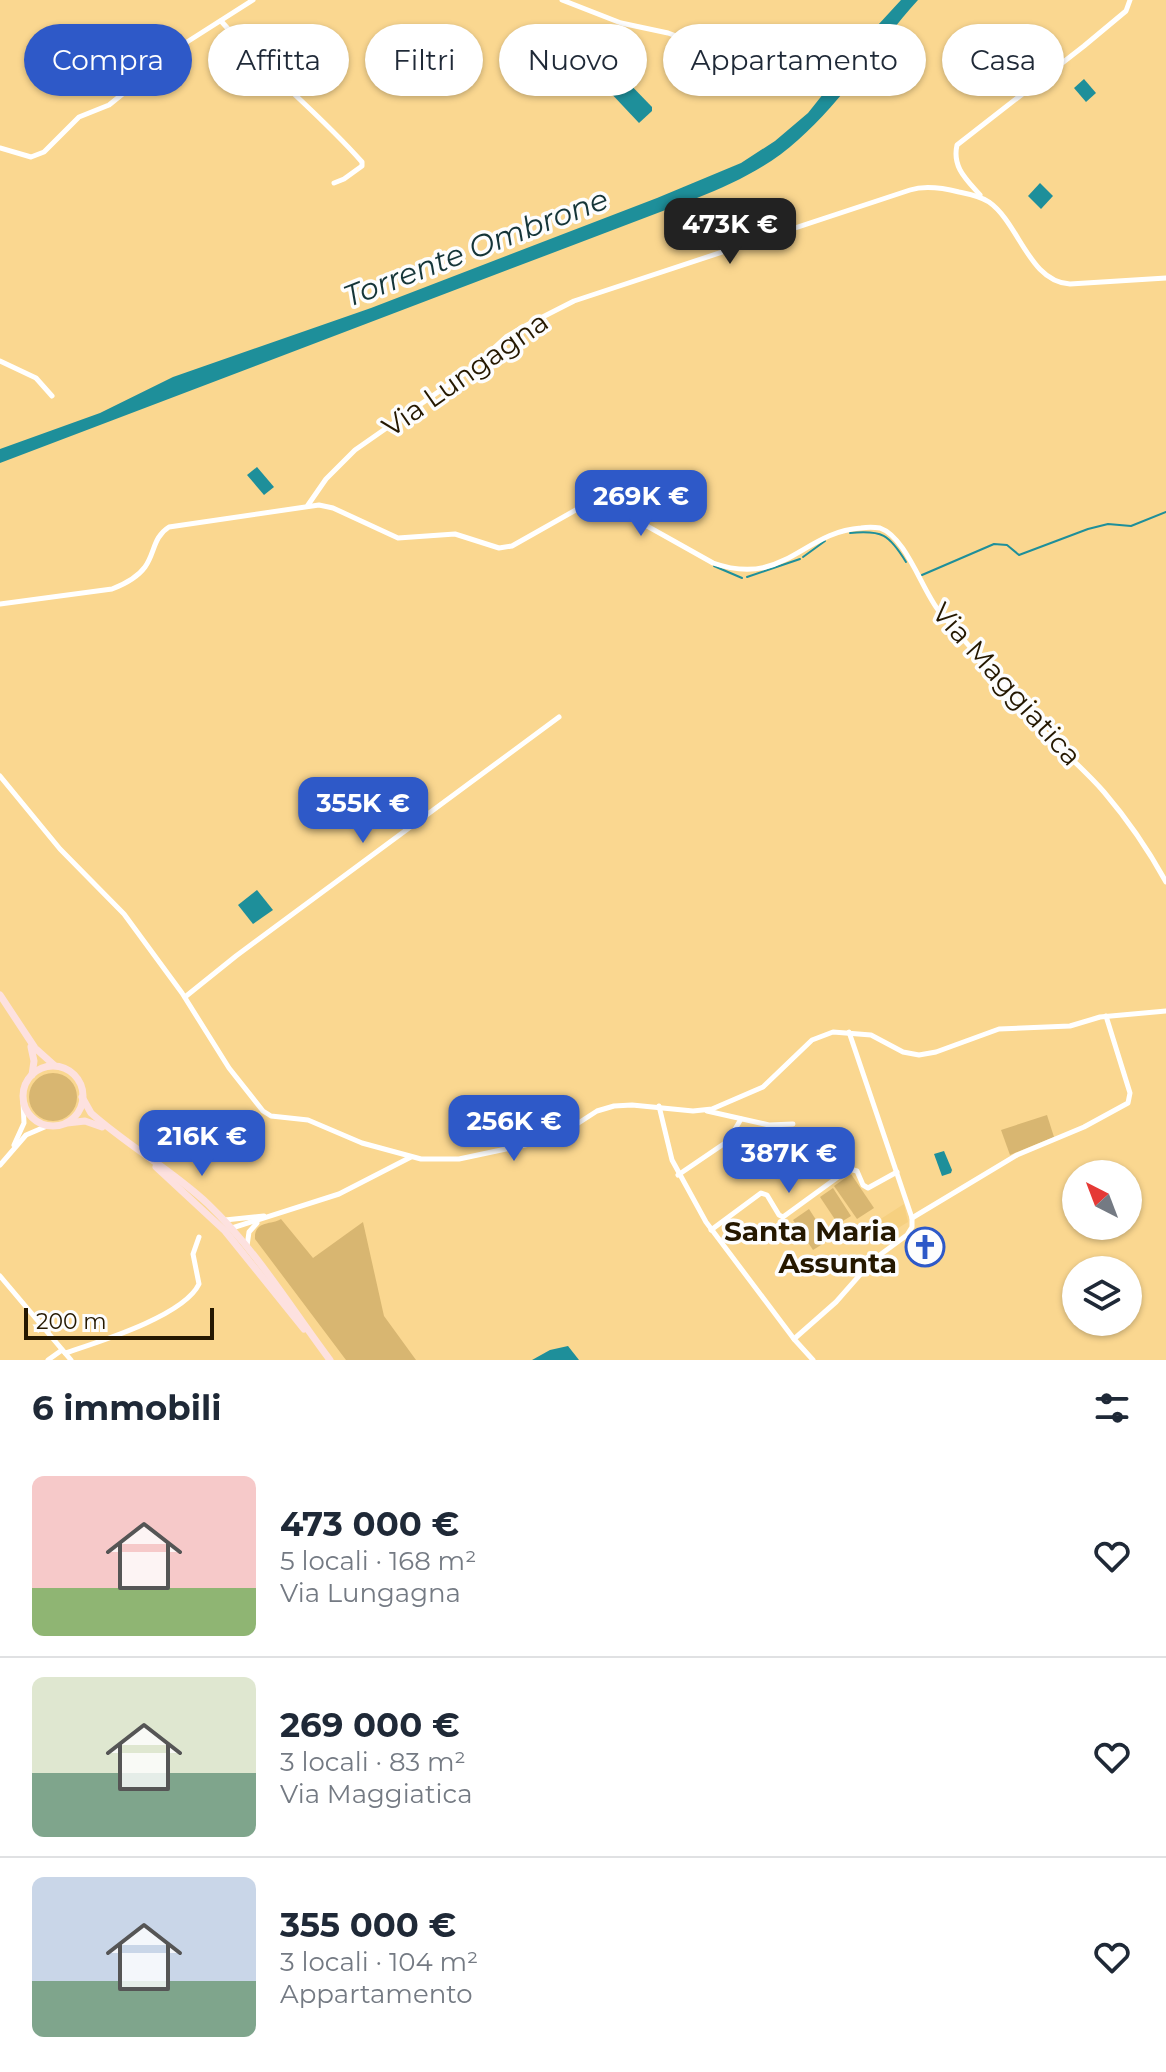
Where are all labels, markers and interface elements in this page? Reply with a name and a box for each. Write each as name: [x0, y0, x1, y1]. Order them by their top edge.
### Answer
chip: Compra: [24, 24, 192, 96]
chip: Affitta: [208, 24, 349, 96]
chip: Filtri: [365, 24, 483, 96]
chip: Nuovo: [499, 24, 647, 96]
chip: Appartamento: [663, 24, 926, 96]
chip: Casa: [942, 24, 1064, 96]
water label: Torrente Ombrone: [338, 180, 613, 315]
pin: 473K €: [665, 198, 795, 266]
text: 473K €: [682, 208, 778, 240]
street label: Via Lungagna: [375, 304, 555, 444]
pin: 269K €: [576, 470, 706, 538]
text: 269K €: [593, 480, 689, 512]
street label: Via Maggiatica: [925, 596, 1089, 772]
pin: 355K €: [298, 777, 428, 845]
text: 355K €: [316, 787, 410, 819]
pin: 256K €: [449, 1095, 579, 1163]
text: 256K €: [466, 1105, 562, 1137]
pin: 216K €: [137, 1110, 267, 1178]
text: 216K €: [157, 1120, 247, 1152]
pin: 387K €: [724, 1127, 854, 1195]
text: 387K €: [741, 1137, 837, 1169]
north arrow: [1062, 1160, 1142, 1240]
map controls: [1062, 1160, 1142, 1336]
place label: Santa Maria Assunta: [724, 1214, 897, 1280]
church icon: Santa Maria Assunta: [904, 1226, 946, 1268]
button: layers: [1062, 1256, 1142, 1336]
scale bar: [24, 1304, 214, 1340]
text: 200 m: [36, 1308, 107, 1335]
icon: filters: [1090, 1386, 1134, 1430]
text: 6 immobili: [32, 1387, 221, 1429]
text: 473 000 €: [280, 1503, 459, 1545]
icon: home: [96, 1508, 192, 1604]
icon: heart: [1090, 1534, 1134, 1578]
text: 5 locali · 168 m²: [280, 1545, 476, 1577]
text: Via Lungagna: [280, 1577, 461, 1609]
text: 269 000 €: [280, 1704, 459, 1746]
icon: home: [96, 1709, 192, 1805]
icon: heart: [1090, 1735, 1134, 1779]
text: 3 locali · 83 m²: [280, 1746, 466, 1778]
text: Via Maggiatica: [280, 1778, 473, 1810]
text: 355 000 €: [280, 1904, 456, 1946]
icon: home: [96, 1909, 192, 2005]
icon: heart: [1090, 1935, 1134, 1979]
text: 3 locali · 104 m²: [280, 1946, 478, 1978]
text: Appartamento: [280, 1978, 473, 2010]

